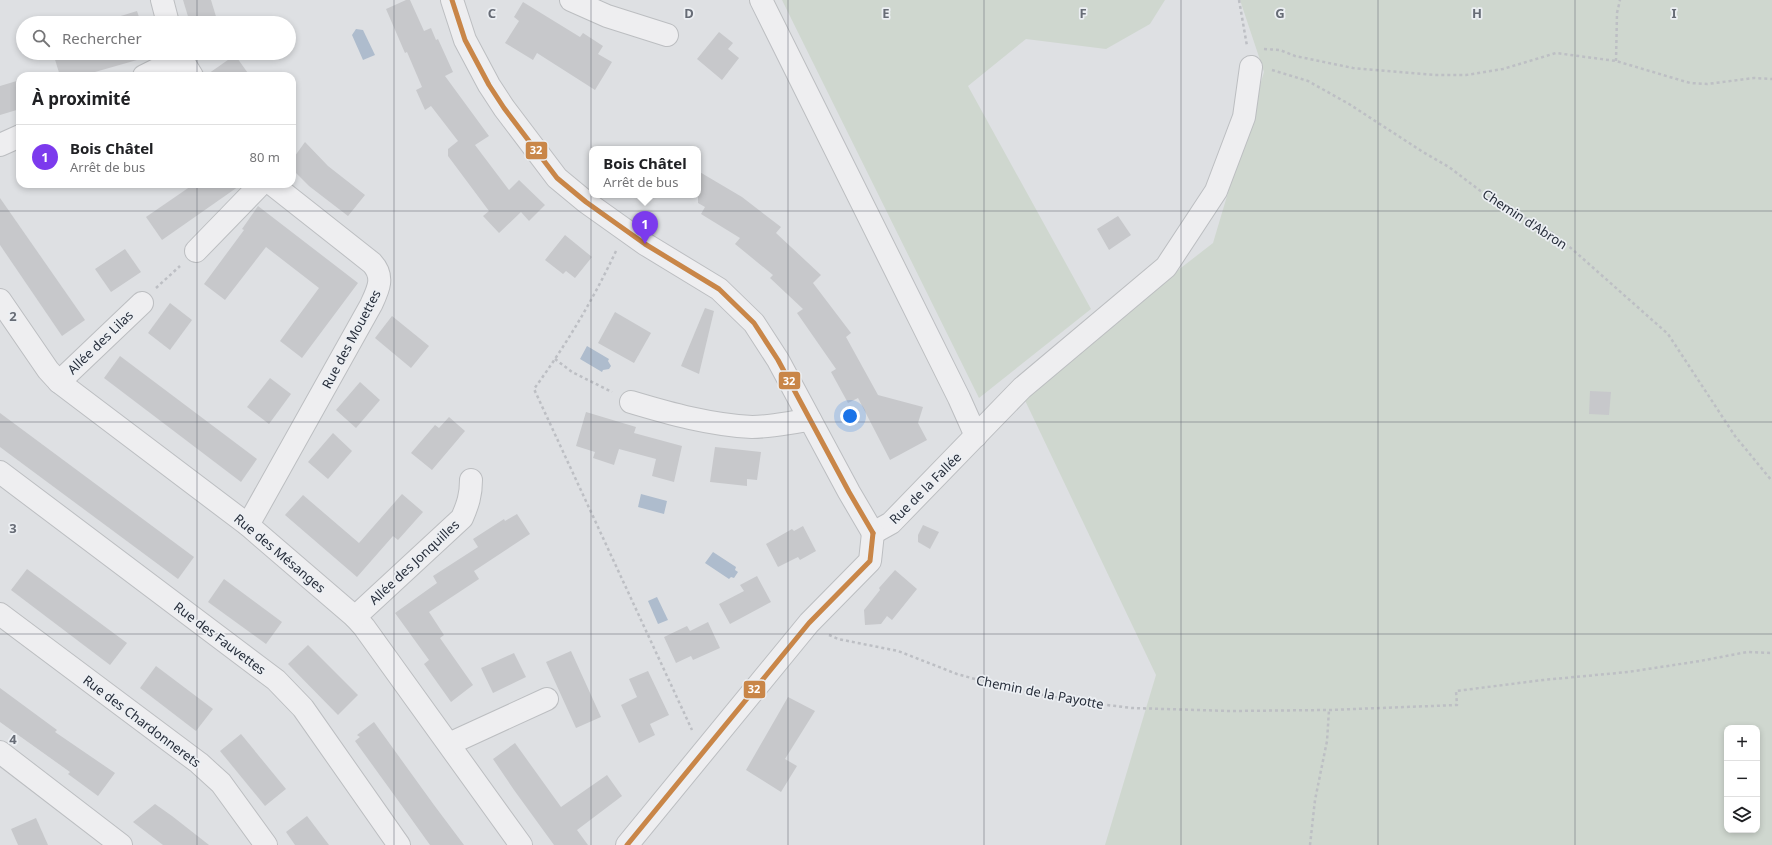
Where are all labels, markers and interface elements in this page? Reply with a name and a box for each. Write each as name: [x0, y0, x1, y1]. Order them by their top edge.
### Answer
text: C: [488, 4, 496, 22]
text: D: [684, 4, 694, 22]
text: E: [882, 4, 890, 22]
text: F: [1079, 4, 1087, 22]
text: G: [1275, 4, 1285, 22]
text: H: [1472, 4, 1482, 22]
text: I: [1671, 4, 1677, 22]
search box: [16, 16, 296, 60]
icon: search: [30, 27, 52, 49]
text: Rechercher: [62, 28, 142, 48]
text: À proximité: [32, 87, 131, 110]
text: Bois Châtel: [70, 138, 154, 158]
line badge: 32: [525, 141, 548, 160]
text: 32: [530, 142, 542, 157]
popup: [589, 146, 701, 198]
text: 1: [41, 148, 49, 166]
text: 80 m: [250, 148, 280, 166]
text: Bois Châtel: [603, 153, 687, 173]
text: Arrêt de bus: [70, 158, 145, 176]
text: Arrêt de bus: [603, 173, 678, 191]
street label: Chemin d'Abron: [1479, 185, 1571, 253]
pin: 1: [632, 211, 658, 244]
street label: Rue des Mouettes: [317, 286, 385, 392]
street label: Allée des Lilas: [63, 306, 137, 378]
text: 2: [9, 307, 17, 325]
line badge: 32: [778, 371, 801, 390]
text: 32: [783, 373, 795, 388]
your location: [840, 406, 860, 426]
street label: Rue de la Fallée: [885, 448, 965, 528]
street label: Rue des Mésanges: [231, 509, 329, 597]
street label: Allée des Jonquilles: [365, 515, 463, 609]
text: 3: [9, 519, 17, 537]
street label: Rue des Fauvettes: [170, 597, 270, 679]
street label: Rue des Chardonnerets: [79, 671, 205, 771]
street label: Chemin de la Payotte: [975, 671, 1105, 713]
line badge: 32: [743, 680, 766, 699]
text: 32: [748, 681, 760, 696]
map controls: [1724, 725, 1760, 833]
button: +: [1724, 725, 1760, 761]
text: 4: [9, 730, 17, 748]
button: −: [1724, 761, 1760, 797]
button: layers: [1724, 797, 1760, 833]

